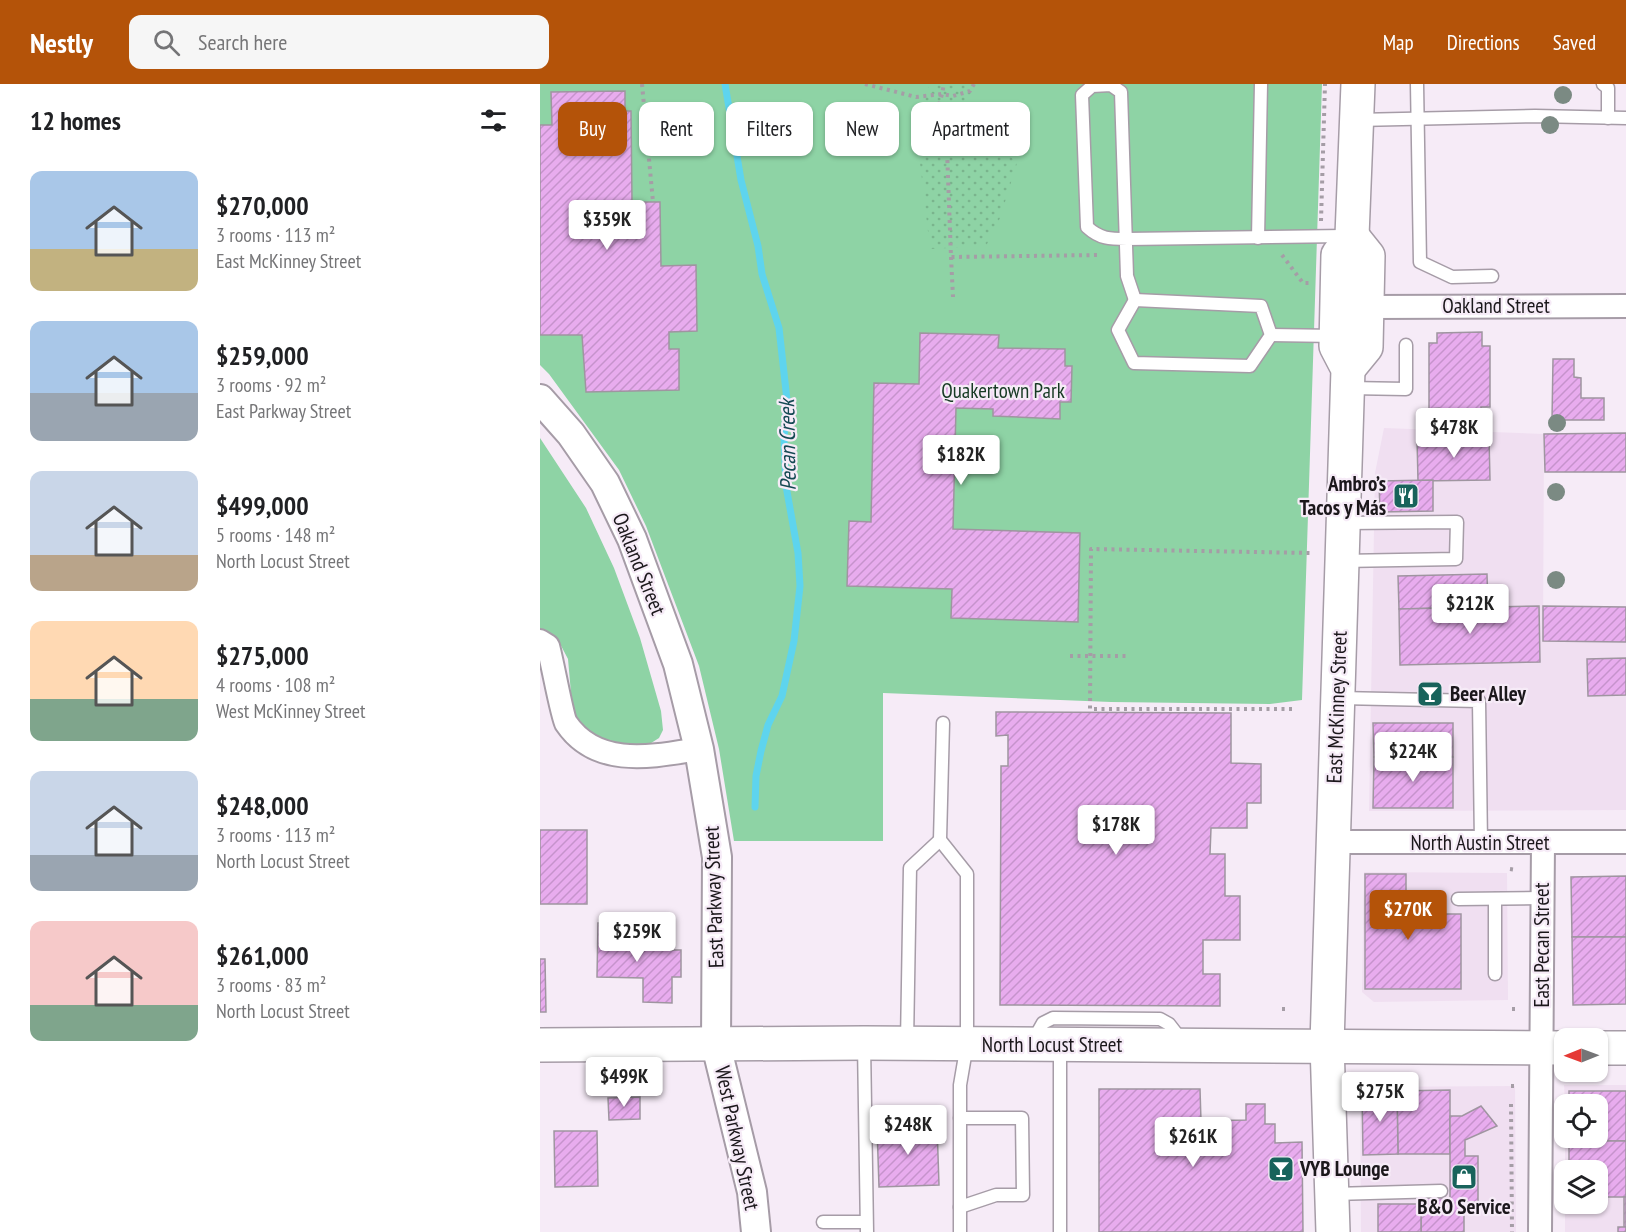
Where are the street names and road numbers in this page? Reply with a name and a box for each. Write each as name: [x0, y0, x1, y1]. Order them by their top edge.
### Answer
street label: Oakland Street: [1442, 292, 1550, 319]
street label: Oakland Street: [607, 509, 672, 619]
street label: East McKinney Street: [1320, 630, 1353, 784]
street label: East Parkway Street: [698, 825, 729, 968]
street label: North Austin Street: [1410, 829, 1550, 856]
street label: East Pecan Street: [1528, 882, 1555, 1008]
street label: North Locust Street: [982, 1031, 1122, 1058]
street label: West Parkway Street: [709, 1063, 766, 1213]

